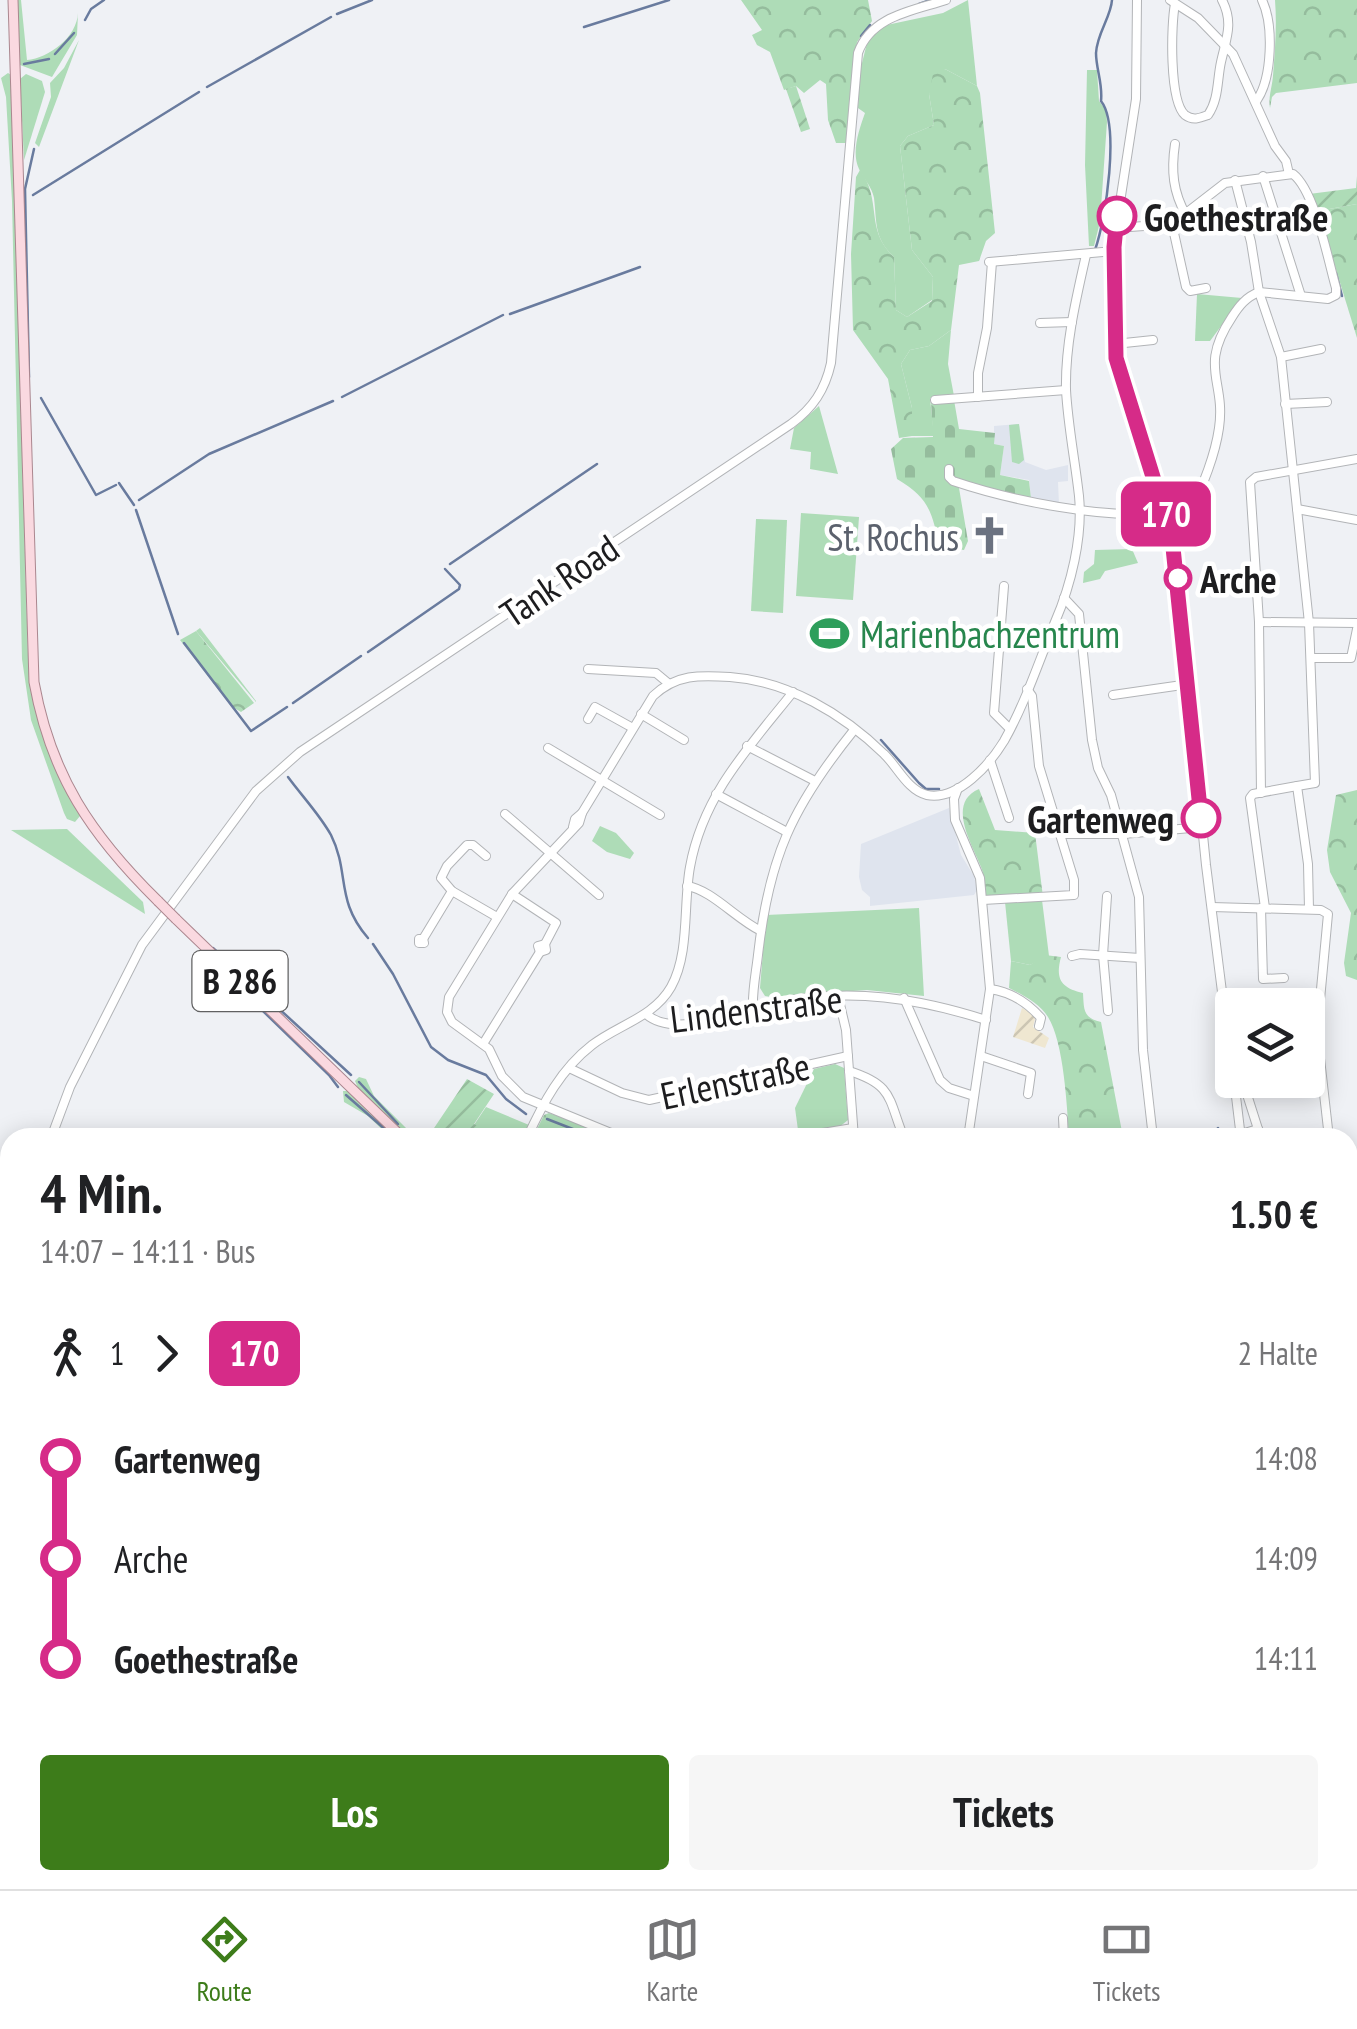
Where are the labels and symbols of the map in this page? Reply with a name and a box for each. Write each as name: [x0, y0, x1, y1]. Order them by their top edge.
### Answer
place label: Goethestraße: [1144, 192, 1328, 241]
marker: Goethestraße: [1098, 197, 1136, 235]
line badge: 170: [1108, 482, 1224, 546]
place label: St. Rochus: [827, 512, 959, 561]
church icon: St. Rochus: [968, 515, 1010, 557]
street label: Tank Road: [490, 523, 628, 637]
place label: Arche: [1199, 554, 1277, 603]
marker: Arche: [1165, 565, 1191, 591]
place label: Marienbachzentrum: [860, 609, 1120, 658]
sports icon: Marienbachzentrum: [809, 612, 851, 654]
place label: Gartenweg: [1027, 794, 1174, 843]
marker: Gartenweg: [1182, 799, 1220, 837]
road number: B 286: [192, 951, 288, 1011]
street label: Lindenstraße: [667, 973, 845, 1043]
street label: Erlenstraße: [656, 1040, 814, 1120]

